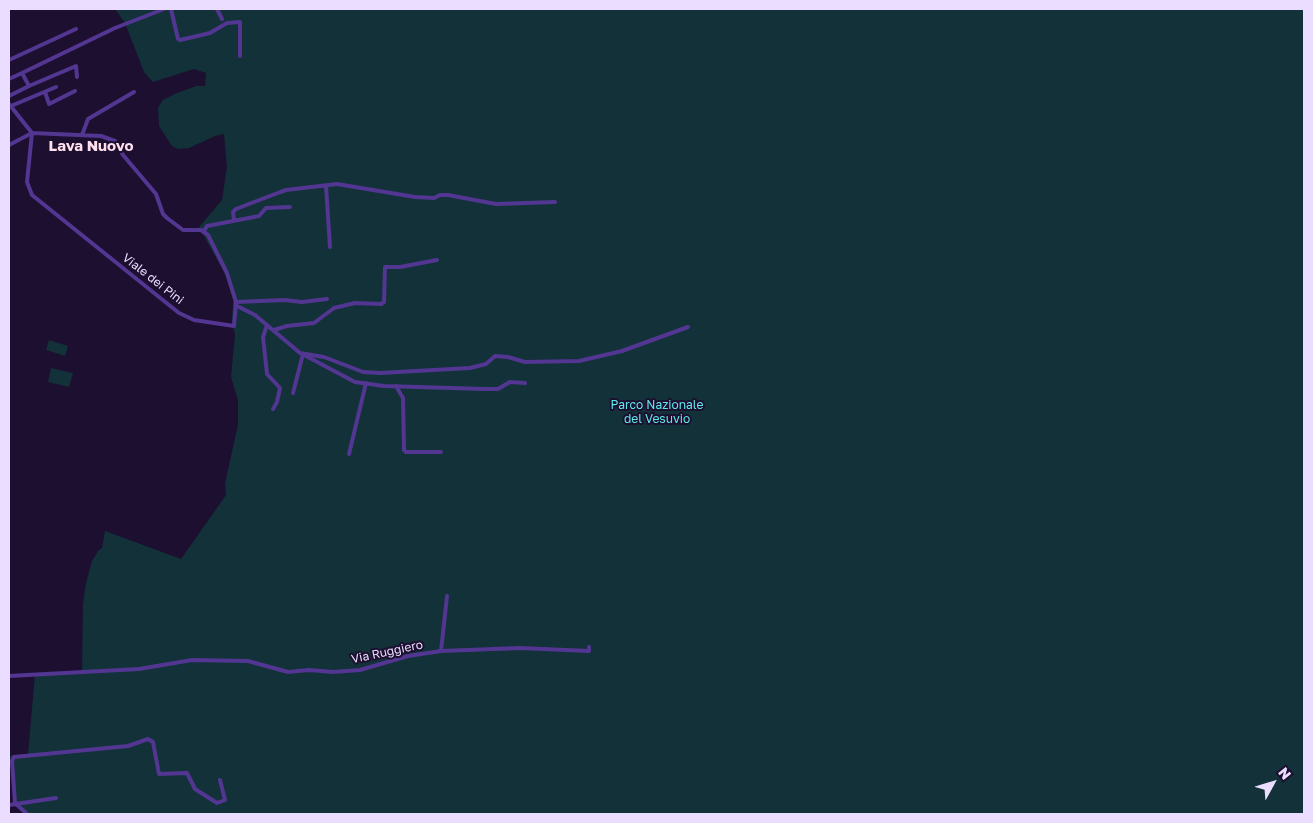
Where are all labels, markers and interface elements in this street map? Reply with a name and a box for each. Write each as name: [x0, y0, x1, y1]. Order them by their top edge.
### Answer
district label: Lava Nuovo: [49, 137, 133, 155]
street label: Viale dei Pini: [119, 251, 187, 307]
park label: Parco Nazionale del Vesuvio: [610, 398, 704, 426]
street label: Via Ruggiero: [350, 637, 424, 667]
north arrow: [1248, 758, 1298, 808]
text: N: [1275, 764, 1295, 783]

